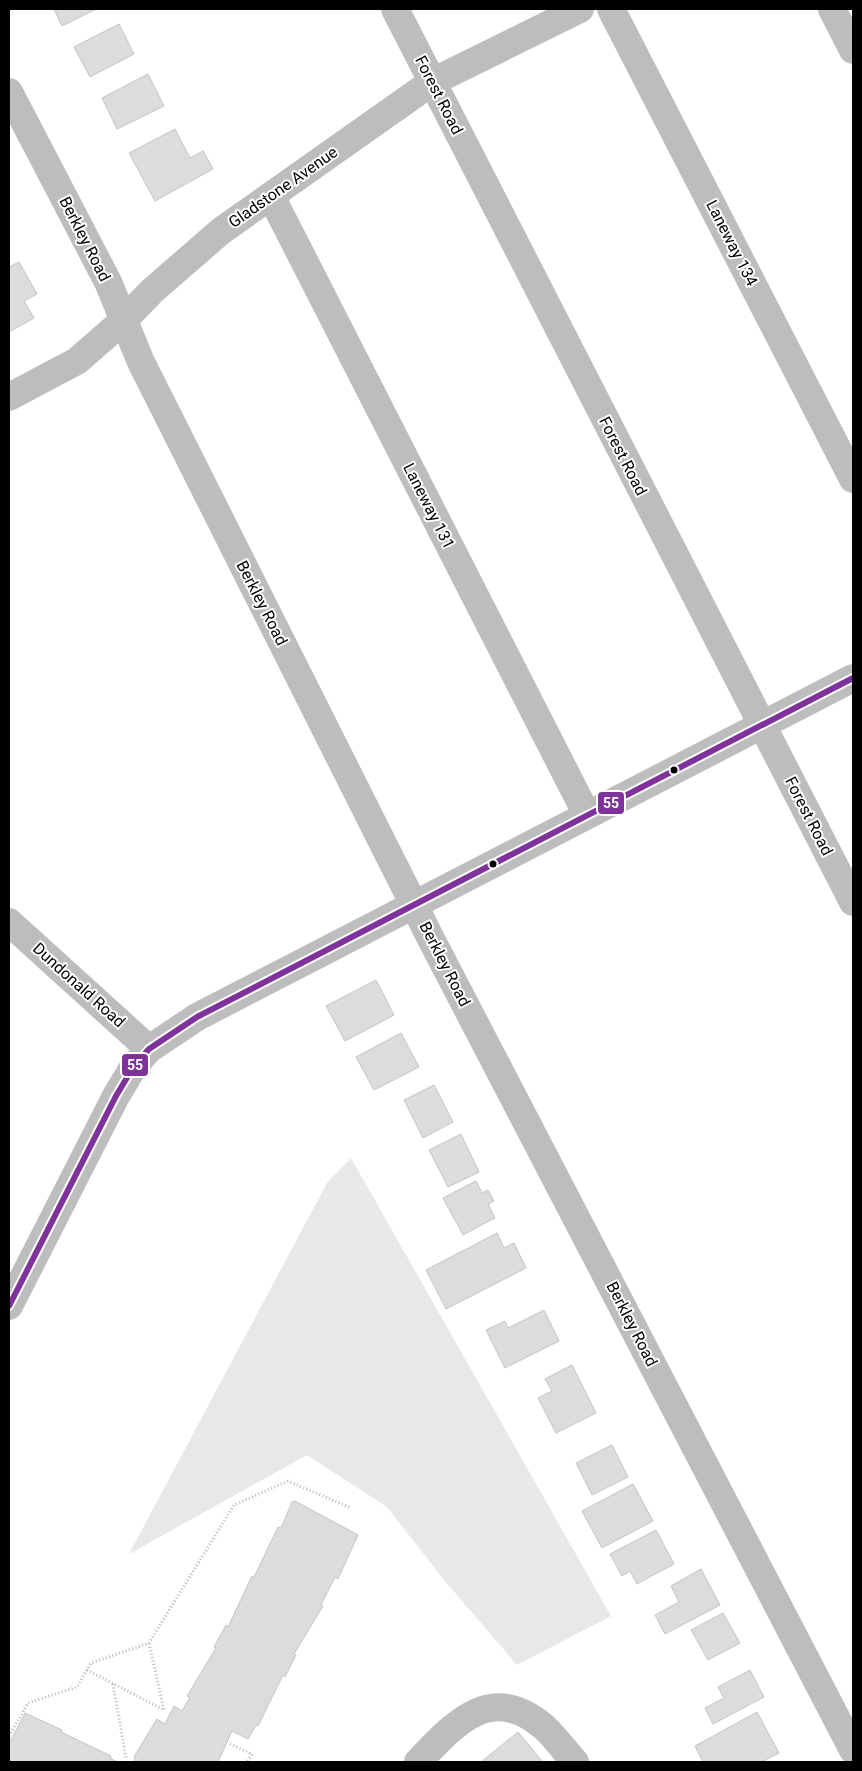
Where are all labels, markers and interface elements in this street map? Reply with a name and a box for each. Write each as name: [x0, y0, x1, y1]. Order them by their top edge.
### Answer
street label: Forest Road: [411, 52, 467, 138]
street label: Gladstone Avenue: [225, 142, 341, 232]
street label: Berkley Road: [56, 193, 114, 285]
street label: Laneway 134: [702, 197, 762, 289]
street label: Forest Road: [595, 413, 651, 499]
street label: Laneway 131: [399, 460, 459, 552]
street label: Berkley Road: [233, 557, 291, 649]
unlabelled marker: [669, 765, 679, 775]
street label: Forest Road: [781, 773, 837, 859]
line badge: 55: [597, 791, 625, 815]
text: 55: [603, 795, 619, 811]
unlabelled marker: [488, 859, 498, 869]
street label: Berkley Road: [416, 918, 474, 1010]
street label: Dundonald Road: [29, 939, 129, 1031]
line badge: 55: [121, 1053, 149, 1077]
text: 55: [127, 1057, 143, 1073]
street label: Berkley Road: [603, 1278, 661, 1370]

